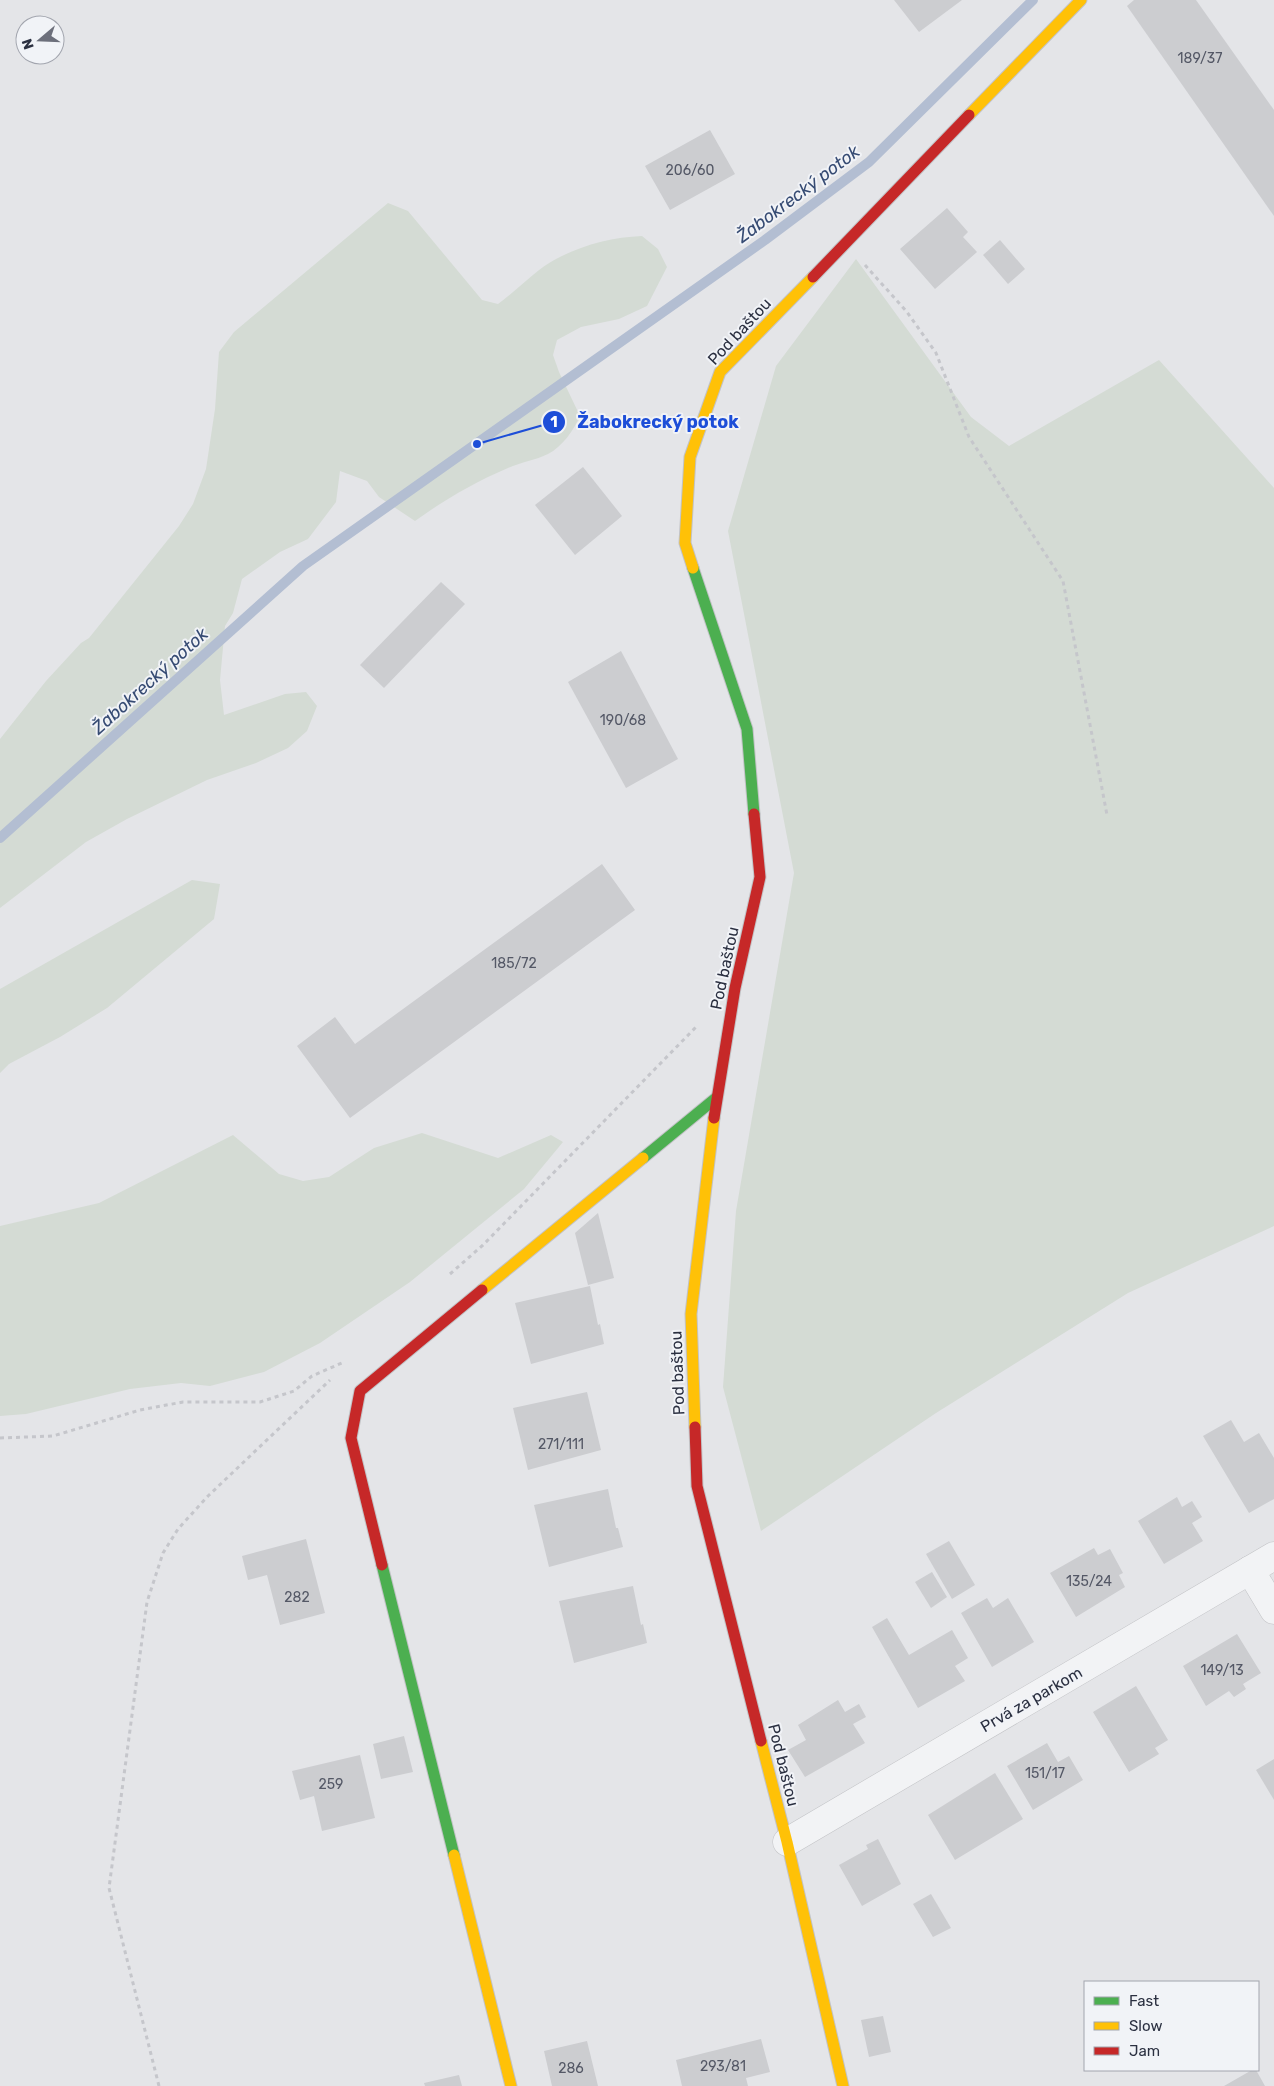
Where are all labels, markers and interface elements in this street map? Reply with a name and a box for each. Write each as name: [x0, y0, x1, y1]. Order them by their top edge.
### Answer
north arrow: [15, 15, 65, 65]
text: N: [19, 37, 38, 52]
house number: 189/37: [1178, 50, 1222, 67]
water label: Žabokrecký potok: [731, 140, 865, 248]
house number: 206/60: [666, 162, 715, 179]
street label: Pod baštou: [704, 294, 775, 369]
callout: Žabokrecký potok: [542, 405, 749, 438]
text: Žabokrecký potok: [577, 411, 739, 433]
text: 1: [550, 413, 558, 431]
water label: Žabokrecký potok: [87, 623, 213, 740]
house number: 190/68: [600, 712, 646, 729]
street label: Pod baštou: [706, 925, 743, 1011]
house number: 185/72: [491, 955, 537, 972]
street label: Pod baštou: [667, 1330, 688, 1415]
house number: 271/111: [538, 1436, 584, 1453]
house number: 135/24: [1066, 1573, 1112, 1590]
house number: 282: [284, 1589, 310, 1606]
house number: 149/13: [1200, 1662, 1244, 1679]
street label: Prvá za parkom: [977, 1663, 1085, 1736]
street label: Pod baštou: [764, 1722, 803, 1808]
house number: 151/17: [1025, 1765, 1065, 1782]
house number: 259: [319, 1776, 343, 1793]
legend: [1084, 1981, 1259, 2071]
text: Fast: [1129, 1992, 1159, 2010]
text: Slow: [1129, 2017, 1162, 2035]
text: Jam: [1129, 2042, 1160, 2060]
house number: 293/81: [700, 2058, 746, 2075]
house number: 286: [558, 2060, 584, 2077]

